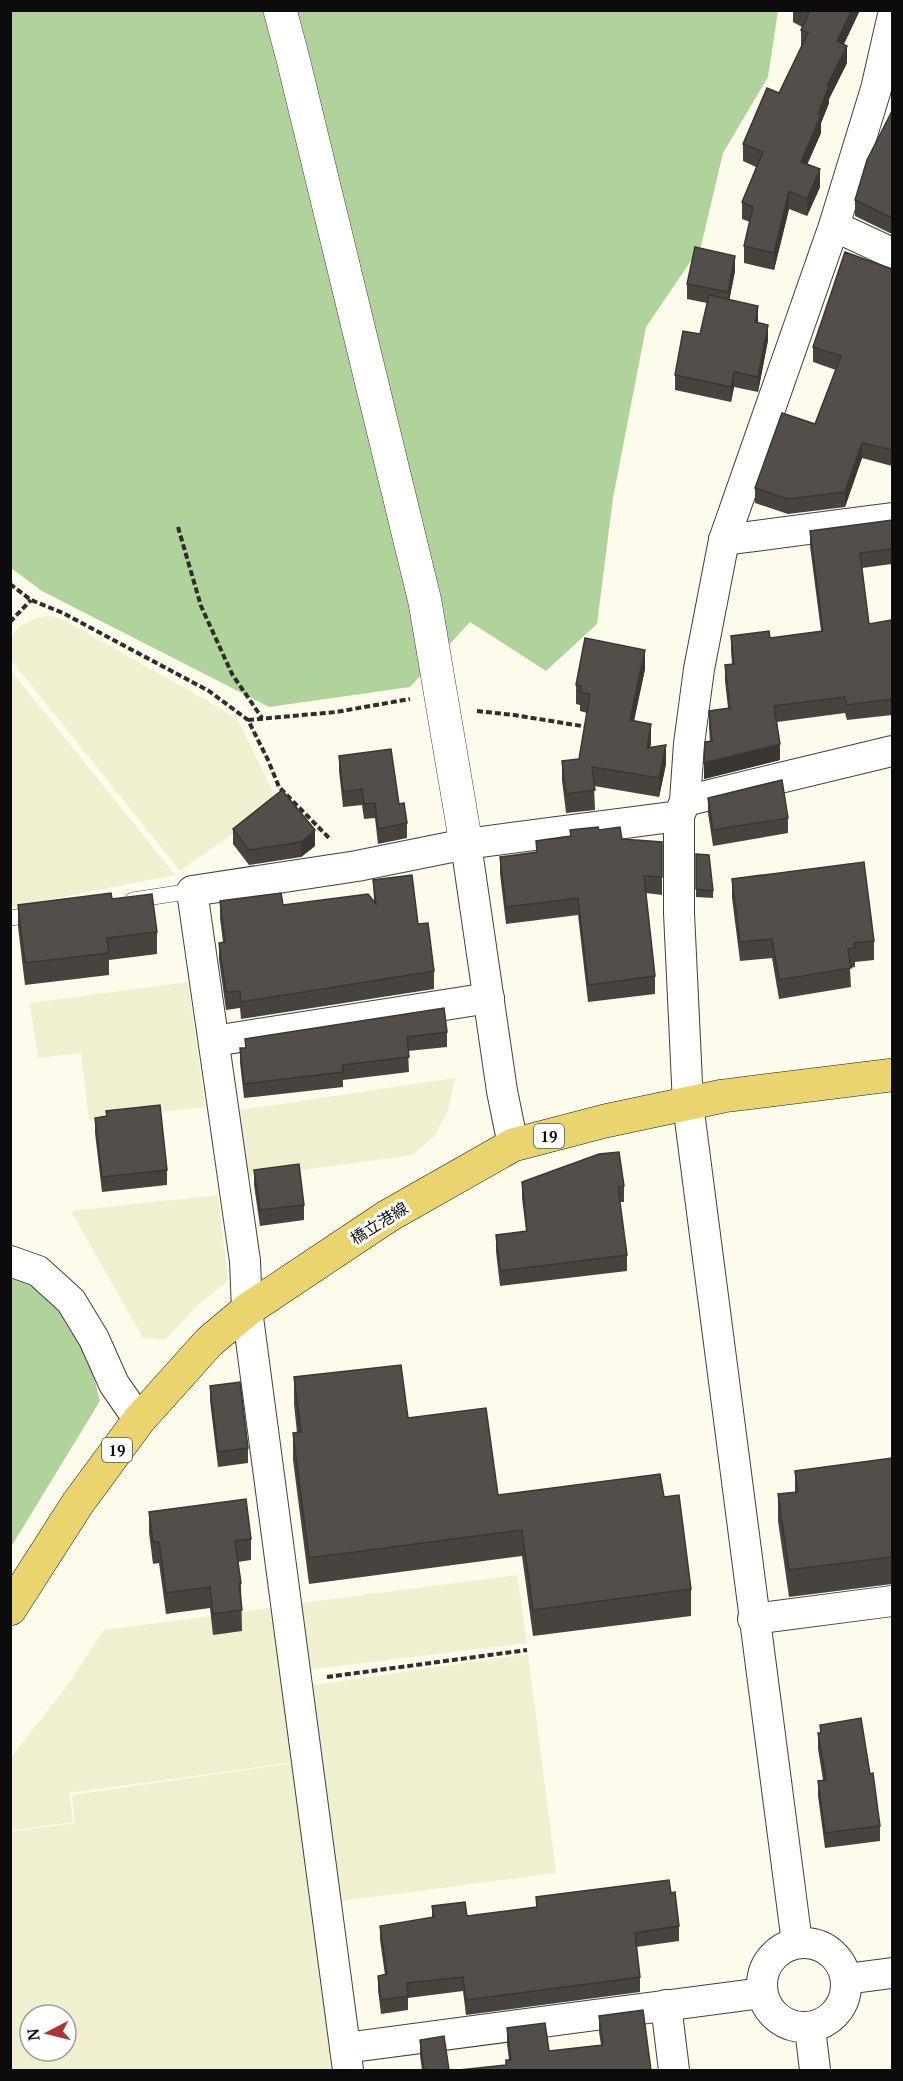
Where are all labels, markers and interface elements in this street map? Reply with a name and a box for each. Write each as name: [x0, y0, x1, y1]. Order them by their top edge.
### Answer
road number: 19: [534, 1124, 564, 1148]
street label: 橋立港線: [346, 1197, 412, 1249]
road number: 19: [102, 1438, 132, 1462]
north arrow: [18, 2003, 78, 2063]
text: N: [21, 2027, 45, 2042]

